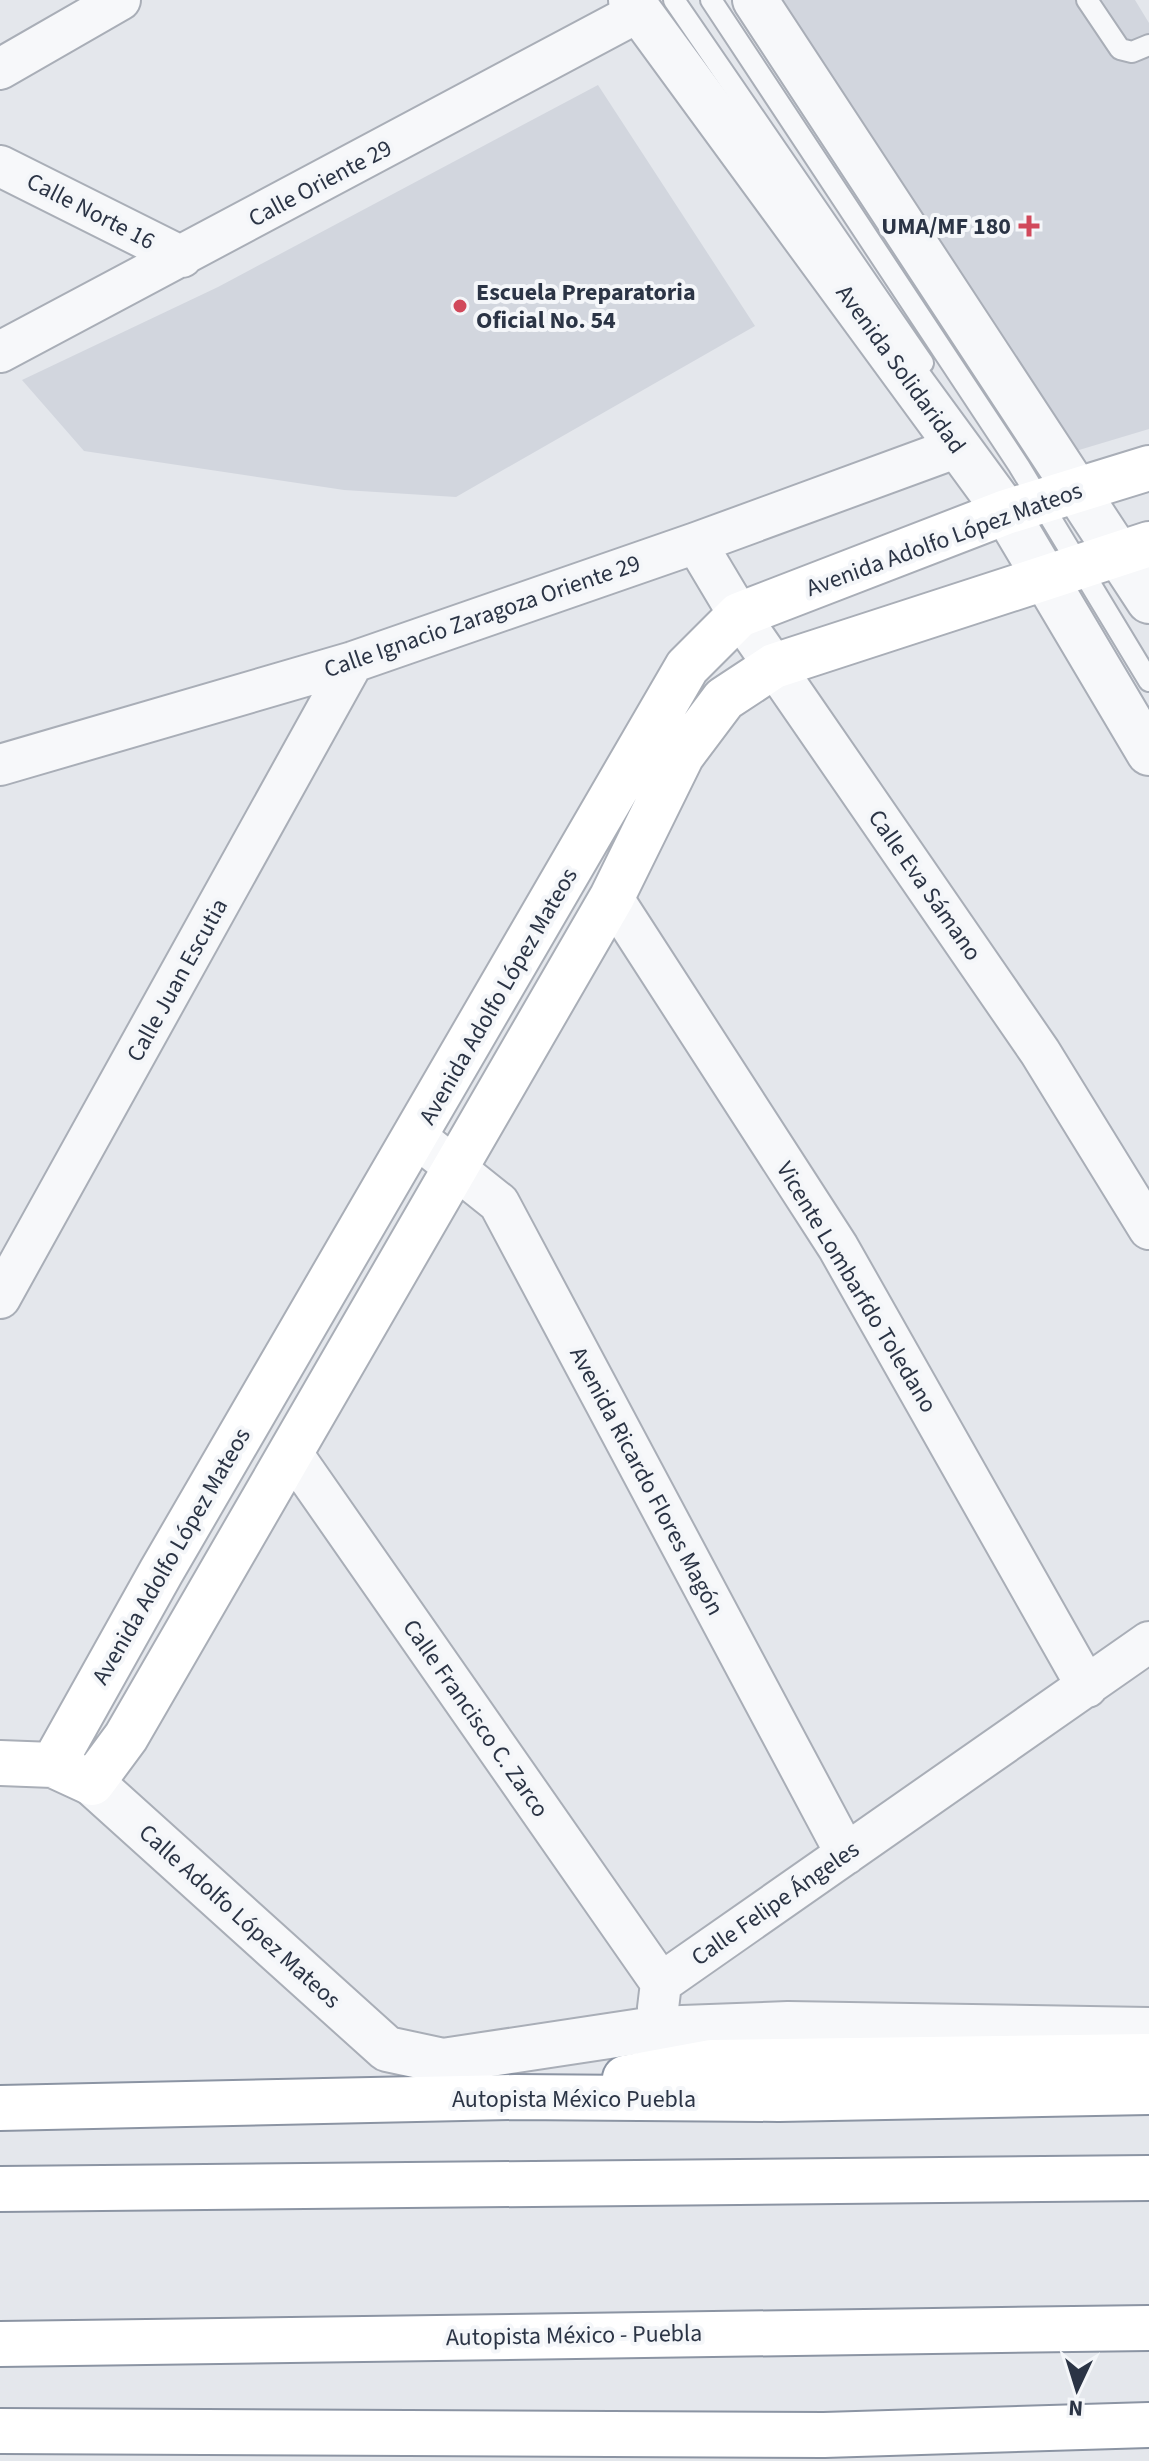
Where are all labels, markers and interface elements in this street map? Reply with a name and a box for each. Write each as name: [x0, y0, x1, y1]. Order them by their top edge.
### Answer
street label: Calle Oriente 29: [242, 131, 398, 236]
street label: Calle Norte 16: [20, 164, 161, 259]
place label: UMA/MF 180: [881, 209, 1011, 244]
marker: UMA/MF 180: [1018, 215, 1040, 237]
place label: Escuela Preparatoria Oficial No. 54: [476, 275, 696, 338]
street label: Avenida Solidaridad: [827, 278, 974, 461]
marker: Escuela Preparatoria Oficial No. 54: [451, 297, 469, 315]
street label: Avenida Adolfo López Mateos: [801, 473, 1087, 606]
street label: Calle Ignacio Zaragoza Oriente 29: [319, 546, 645, 687]
street label: Calle Eva Sámano: [859, 802, 990, 968]
street label: Avenida Adolfo López Mateos: [410, 861, 587, 1131]
street label: Calle Juan Escutia: [118, 892, 237, 1068]
street label: Vicente Lombarfdo Toledano: [767, 1155, 946, 1420]
street label: Avenida Ricardo Flores Magón: [561, 1341, 732, 1622]
street label: Avenida Adolfo López Mateos: [83, 1421, 260, 1691]
street label: Calle Francisco C. Zarco: [394, 1612, 557, 1825]
street label: Calle Adolfo López Mateos: [131, 1816, 348, 2017]
street label: Calle Felipe Ángeles: [684, 1832, 866, 1975]
street label: Autopista México Puebla: [452, 2082, 696, 2117]
street label: Autopista México - Puebla: [446, 2316, 702, 2355]
north arrow: [1037, 2349, 1117, 2429]
text: N: [1067, 2391, 1084, 2424]

